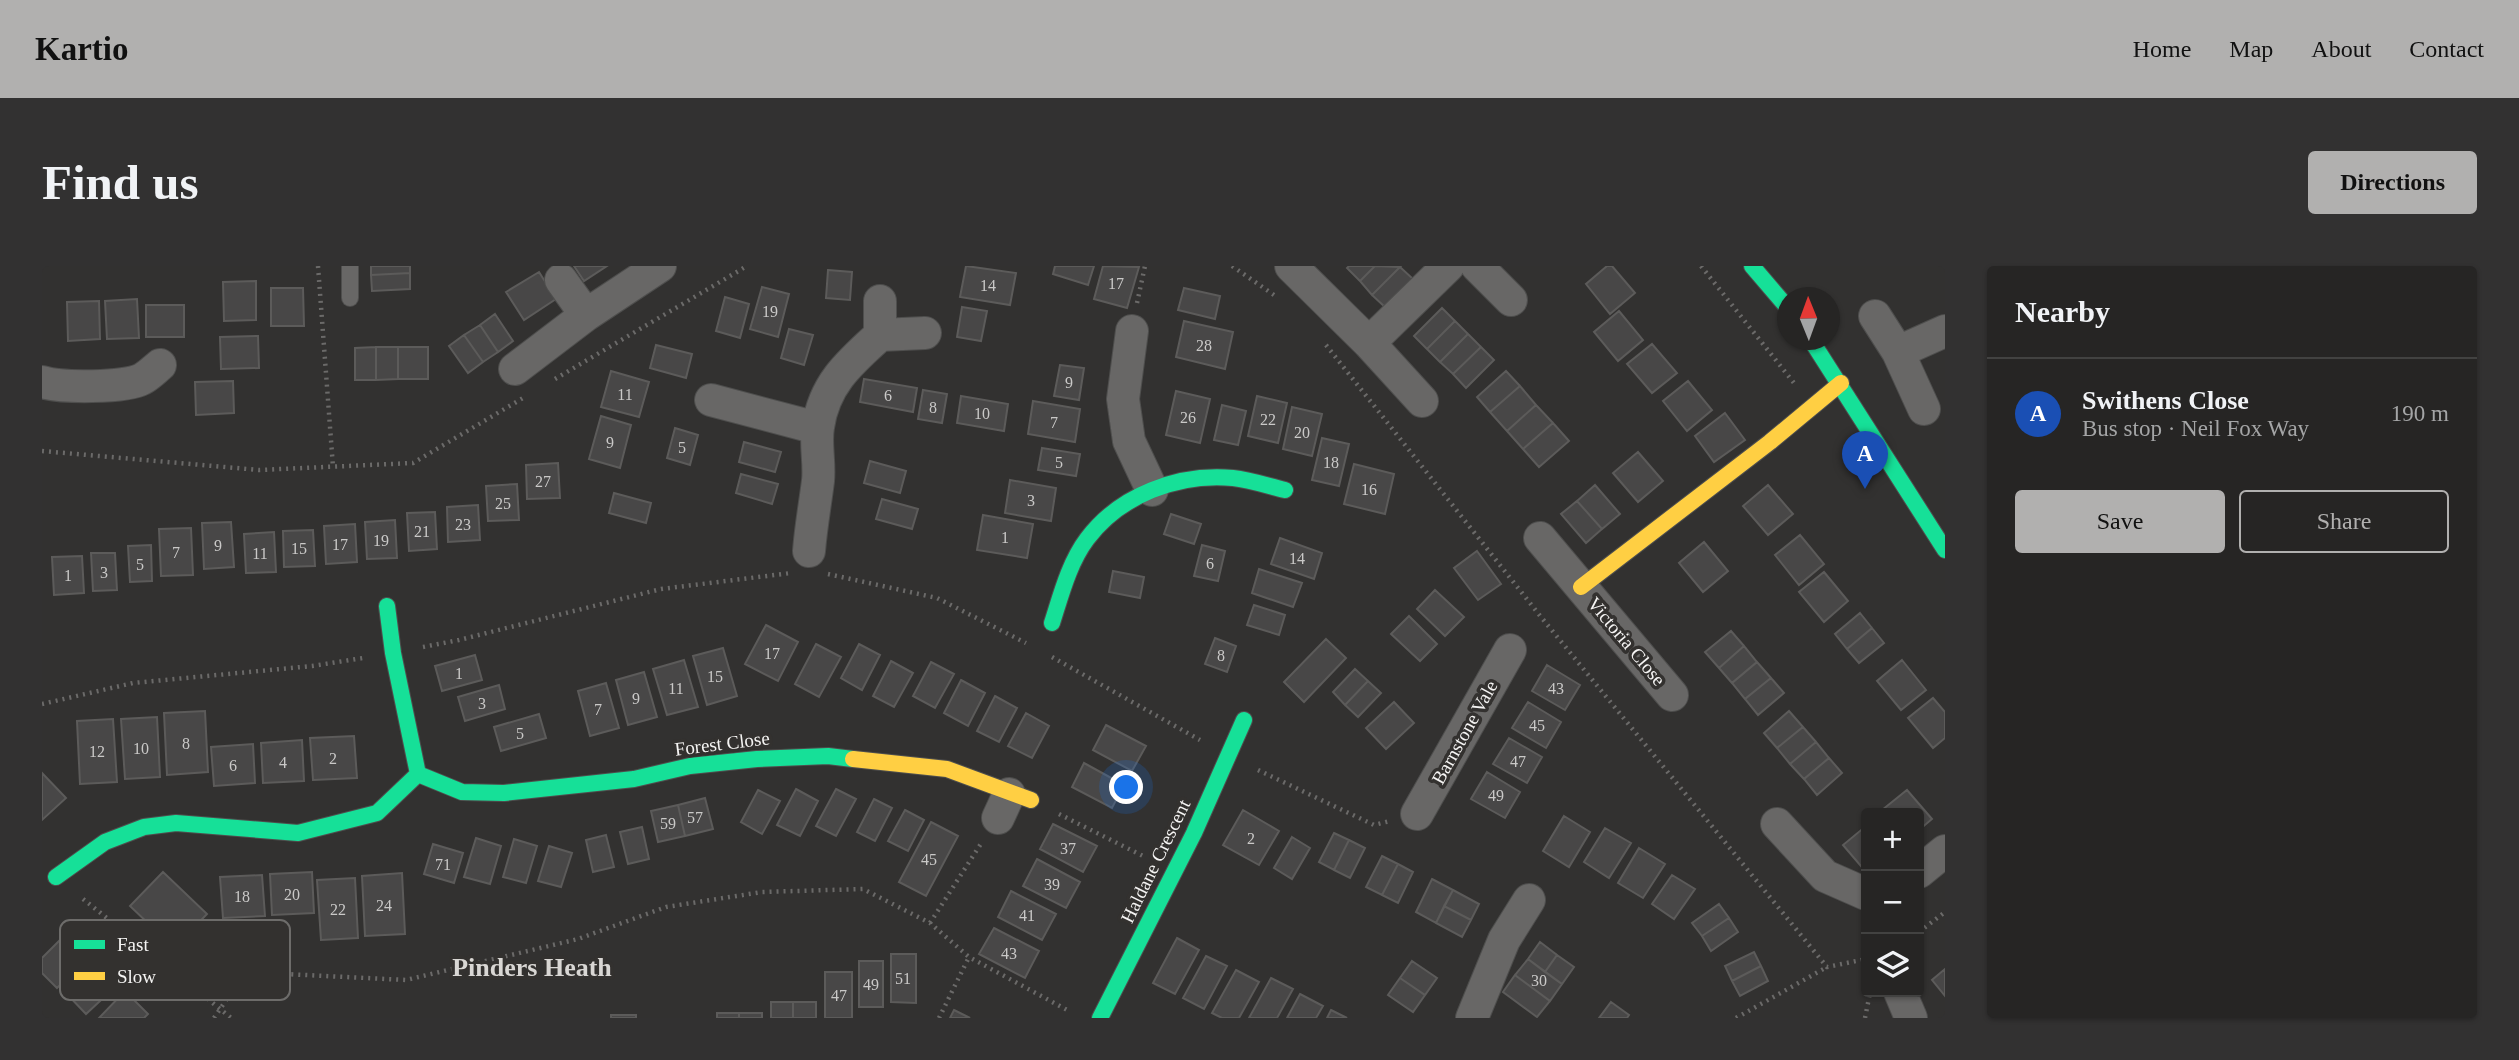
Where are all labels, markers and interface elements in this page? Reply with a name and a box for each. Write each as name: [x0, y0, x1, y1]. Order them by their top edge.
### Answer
text: Kartio: [35, 31, 128, 67]
text: Home: [2133, 36, 2191, 62]
text: Map: [2229, 36, 2273, 62]
text: About: [2311, 36, 2371, 62]
text: Contact: [2409, 36, 2484, 62]
button: Directions: [2308, 151, 2477, 214]
text: Find us: [42, 155, 199, 210]
house number: 17: [1108, 275, 1124, 292]
house number: 14: [980, 277, 996, 294]
north arrow: [1777, 287, 1840, 350]
text: Nearby: [2015, 295, 2110, 328]
house number: 19: [762, 303, 778, 320]
house number: 28: [1196, 337, 1212, 354]
house number: 9: [1065, 374, 1073, 391]
house number: 11: [617, 386, 633, 403]
text: Swithens Close: [2082, 386, 2249, 415]
house number: 6: [884, 387, 892, 404]
house number: 8: [929, 399, 937, 416]
text: A: [2030, 401, 2046, 426]
text: 190 m: [2391, 401, 2449, 426]
house number: 10: [974, 405, 990, 422]
house number: 26: [1180, 409, 1196, 426]
house number: 22: [1260, 411, 1276, 428]
house number: 7: [1050, 414, 1058, 431]
text: Bus stop · Neil Fox Way: [2082, 416, 2309, 441]
house number: 20: [1294, 424, 1310, 441]
pin: A: [1842, 431, 1888, 489]
house number: 9: [606, 434, 614, 451]
house number: 5: [678, 439, 686, 456]
house number: 5: [1055, 454, 1063, 471]
house number: 18: [1323, 454, 1339, 471]
house number: 27: [535, 473, 551, 490]
house number: 16: [1361, 481, 1377, 498]
button: Save: [2015, 490, 2225, 553]
button: Share: [2239, 490, 2449, 553]
house number: 3: [1027, 492, 1035, 509]
house number: 25: [495, 495, 511, 512]
house number: 23: [455, 516, 471, 533]
house number: 21: [414, 523, 430, 540]
house number: 1: [1001, 529, 1009, 546]
house number: 19: [373, 532, 389, 549]
house number: 17: [332, 536, 348, 553]
house number: 9: [214, 537, 222, 554]
house number: 15: [291, 540, 307, 557]
house number: 7: [172, 544, 180, 561]
house number: 11: [252, 545, 268, 562]
house number: 14: [1289, 550, 1305, 567]
house number: 6: [1206, 555, 1214, 572]
house number: 5: [136, 556, 144, 573]
house number: 3: [100, 564, 108, 581]
house number: 1: [64, 567, 72, 584]
street label: Victoria Close: [1583, 593, 1670, 690]
house number: 17: [764, 645, 780, 662]
house number: 8: [1217, 647, 1225, 664]
house number: 1: [455, 665, 463, 682]
house number: 15: [707, 668, 723, 685]
street label: Barnstone Vale: [1427, 677, 1502, 788]
house number: 11: [668, 680, 684, 697]
house number: 43: [1548, 680, 1564, 697]
house number: 9: [632, 690, 640, 707]
house number: 3: [478, 695, 486, 712]
house number: 7: [594, 701, 602, 718]
house number: 45: [1529, 717, 1545, 734]
house number: 5: [516, 725, 524, 742]
street label: Forest Close: [673, 727, 771, 760]
house number: 8: [182, 735, 190, 752]
house number: 10: [133, 740, 149, 757]
house number: 12: [89, 743, 105, 760]
house number: 2: [329, 750, 337, 767]
house number: 47: [1510, 753, 1526, 770]
house number: 4: [279, 754, 287, 771]
house number: 6: [229, 757, 237, 774]
your location: [1109, 770, 1143, 804]
house number: 49: [1488, 787, 1504, 804]
street label: Haldane Crescent: [1117, 796, 1195, 926]
map controls: [1861, 808, 1924, 997]
button: +: [1861, 808, 1924, 871]
house number: 57: [687, 809, 703, 826]
house number: 59: [660, 815, 676, 832]
house number: 2: [1247, 830, 1255, 847]
house number: 37: [1060, 840, 1076, 857]
house number: 45: [921, 851, 937, 868]
house number: 71: [435, 856, 451, 873]
button: −: [1861, 871, 1924, 934]
house number: 39: [1044, 876, 1060, 893]
house number: 20: [284, 886, 300, 903]
house number: 18: [234, 888, 250, 905]
house number: 24: [376, 897, 392, 914]
house number: 22: [330, 901, 346, 918]
house number: 41: [1019, 907, 1035, 924]
legend: [60, 920, 290, 1000]
text: Fast: [117, 934, 149, 955]
button: layers: [1861, 934, 1924, 997]
house number: 43: [1001, 945, 1017, 962]
district label: Pinders Heath: [452, 953, 612, 982]
text: Slow: [117, 966, 156, 987]
house number: 51: [895, 970, 911, 987]
house number: 30: [1531, 972, 1547, 989]
house number: 49: [863, 976, 879, 993]
house number: 47: [831, 987, 847, 1004]

